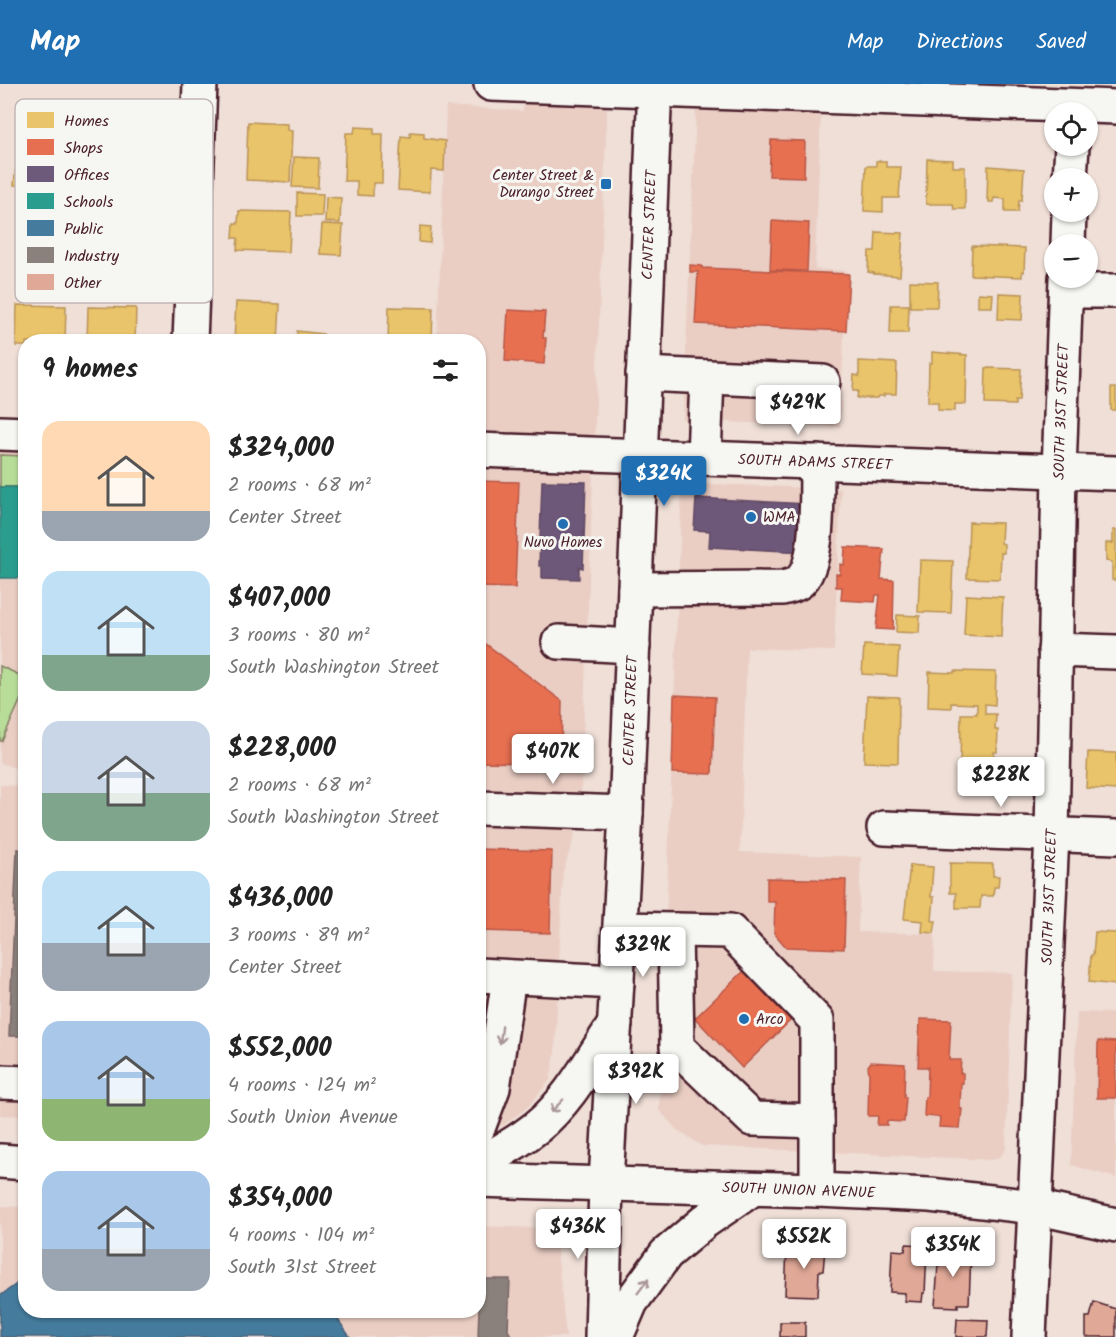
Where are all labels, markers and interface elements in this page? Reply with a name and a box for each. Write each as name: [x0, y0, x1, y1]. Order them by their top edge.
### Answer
text: Map: [30, 20, 81, 65]
text: Map: [847, 26, 883, 59]
text: Directions: [916, 26, 1003, 59]
text: Saved: [1036, 26, 1086, 59]
legend: [15, 99, 213, 303]
map controls: [1044, 102, 1098, 288]
button: locate: [1044, 102, 1098, 156]
text: Homes: [64, 109, 109, 134]
text: Shops: [64, 136, 103, 161]
text: Offices: [64, 163, 110, 188]
place label: Center Street & Durango Street: [492, 164, 594, 205]
street label: CENTER STREET: [636, 168, 664, 280]
button: +: [1044, 168, 1098, 222]
marker: Center Street & Durango Street: [599, 177, 613, 191]
text: Schools: [64, 190, 114, 215]
text: Public: [64, 217, 104, 242]
button: −: [1044, 234, 1098, 288]
text: Industry: [64, 244, 119, 269]
text: Other: [64, 271, 103, 296]
street label: SOUTH 31ST STREET: [1048, 342, 1076, 480]
text: 9 homes: [42, 349, 138, 391]
icon: filters: [429, 354, 462, 387]
pin: $429K: [756, 385, 840, 436]
text: $429K: [770, 388, 826, 420]
text: $324,000: [228, 428, 334, 470]
icon: home: [90, 445, 162, 517]
street label: SOUTH ADAMS STREET: [737, 448, 894, 478]
pin: $324K: [622, 456, 706, 507]
text: $324K: [635, 459, 693, 491]
text: 2 rooms · 68 m²: [228, 470, 371, 502]
text: Center Street: [228, 502, 342, 534]
place label: WMA: [763, 506, 796, 530]
marker: WMA: [744, 510, 758, 524]
marker: Nuvo Homes: [556, 517, 570, 531]
place label: Nuvo Homes: [524, 531, 603, 555]
text: $407,000: [228, 578, 330, 620]
icon: home: [90, 595, 162, 667]
text: 3 rooms · 80 m²: [228, 620, 370, 652]
text: South Washington Street: [228, 652, 439, 684]
street label: CENTER STREET: [617, 654, 645, 766]
text: $228,000: [228, 728, 336, 770]
pin: $407K: [511, 734, 595, 785]
text: $407K: [526, 737, 580, 769]
icon: home: [90, 745, 162, 817]
pin: $228K: [959, 757, 1043, 808]
text: $228K: [972, 760, 1031, 792]
text: 2 rooms · 68 m²: [228, 770, 371, 802]
text: South Washington Street: [228, 802, 439, 834]
street label: SOUTH 31ST STREET: [1036, 827, 1064, 965]
text: $436,000: [228, 878, 333, 920]
icon: home: [90, 895, 162, 967]
text: 3 rooms · 89 m²: [228, 920, 369, 952]
pin: $329K: [601, 927, 685, 978]
text: $329K: [615, 930, 671, 962]
text: Center Street: [228, 952, 342, 984]
place label: Arco: [756, 1008, 784, 1032]
marker: Arco: [737, 1012, 751, 1026]
one-way arrow: [495, 1024, 506, 1044]
text: $552,000: [228, 1028, 332, 1070]
icon: home: [90, 1045, 162, 1117]
pin: $392K: [594, 1054, 678, 1105]
text: $392K: [608, 1057, 664, 1089]
text: 4 rooms · 124 m²: [228, 1070, 376, 1102]
one-way arrow: [550, 1098, 564, 1113]
text: South Union Avenue: [228, 1102, 398, 1134]
street label: SOUTH UNION AVENUE: [722, 1176, 877, 1206]
text: $354,000: [228, 1178, 332, 1220]
icon: home: [90, 1195, 162, 1267]
pin: $436K: [536, 1209, 620, 1260]
text: $436K: [550, 1212, 606, 1244]
pin: $552K: [762, 1219, 846, 1270]
text: 4 rooms · 104 m²: [228, 1220, 374, 1252]
text: $552K: [776, 1222, 832, 1254]
pin: $354K: [911, 1227, 995, 1278]
text: $354K: [925, 1230, 981, 1262]
text: South 31st Street: [228, 1252, 376, 1284]
one-way arrow: [637, 1278, 649, 1294]

